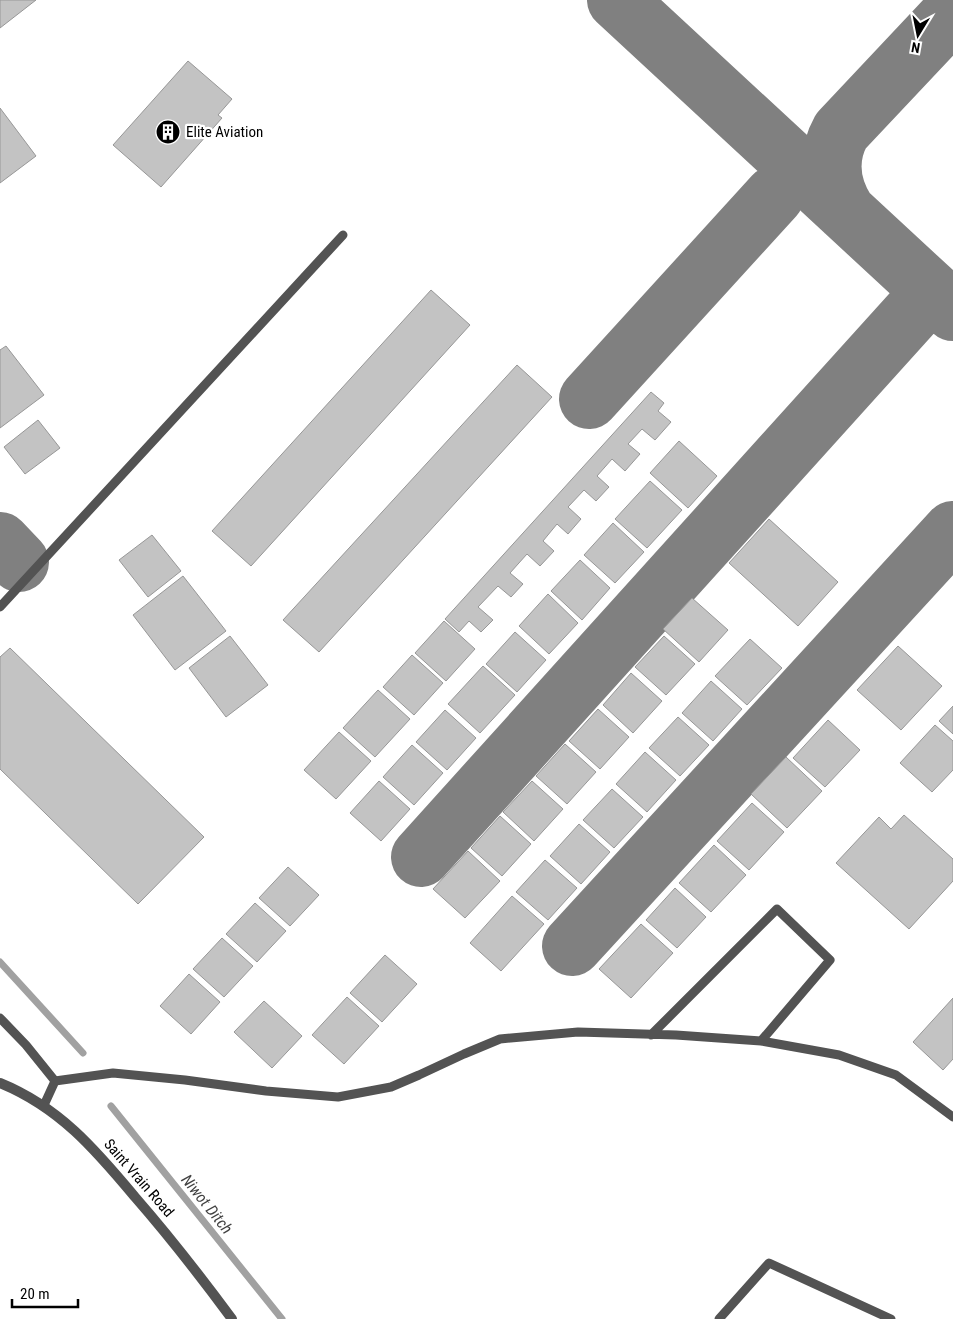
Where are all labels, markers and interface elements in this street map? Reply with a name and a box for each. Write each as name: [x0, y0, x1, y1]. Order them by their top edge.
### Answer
north arrow: [893, 10, 943, 60]
text: N: [910, 39, 921, 56]
building icon: Elite Aviation: [155, 119, 181, 145]
place label: Elite Aviation: [186, 123, 263, 141]
street label: Saint Vrain Road: [100, 1135, 178, 1221]
water label: Niwot Ditch: [177, 1170, 237, 1238]
scale bar: [12, 1276, 79, 1308]
text: 20 m: [20, 1285, 50, 1303]

